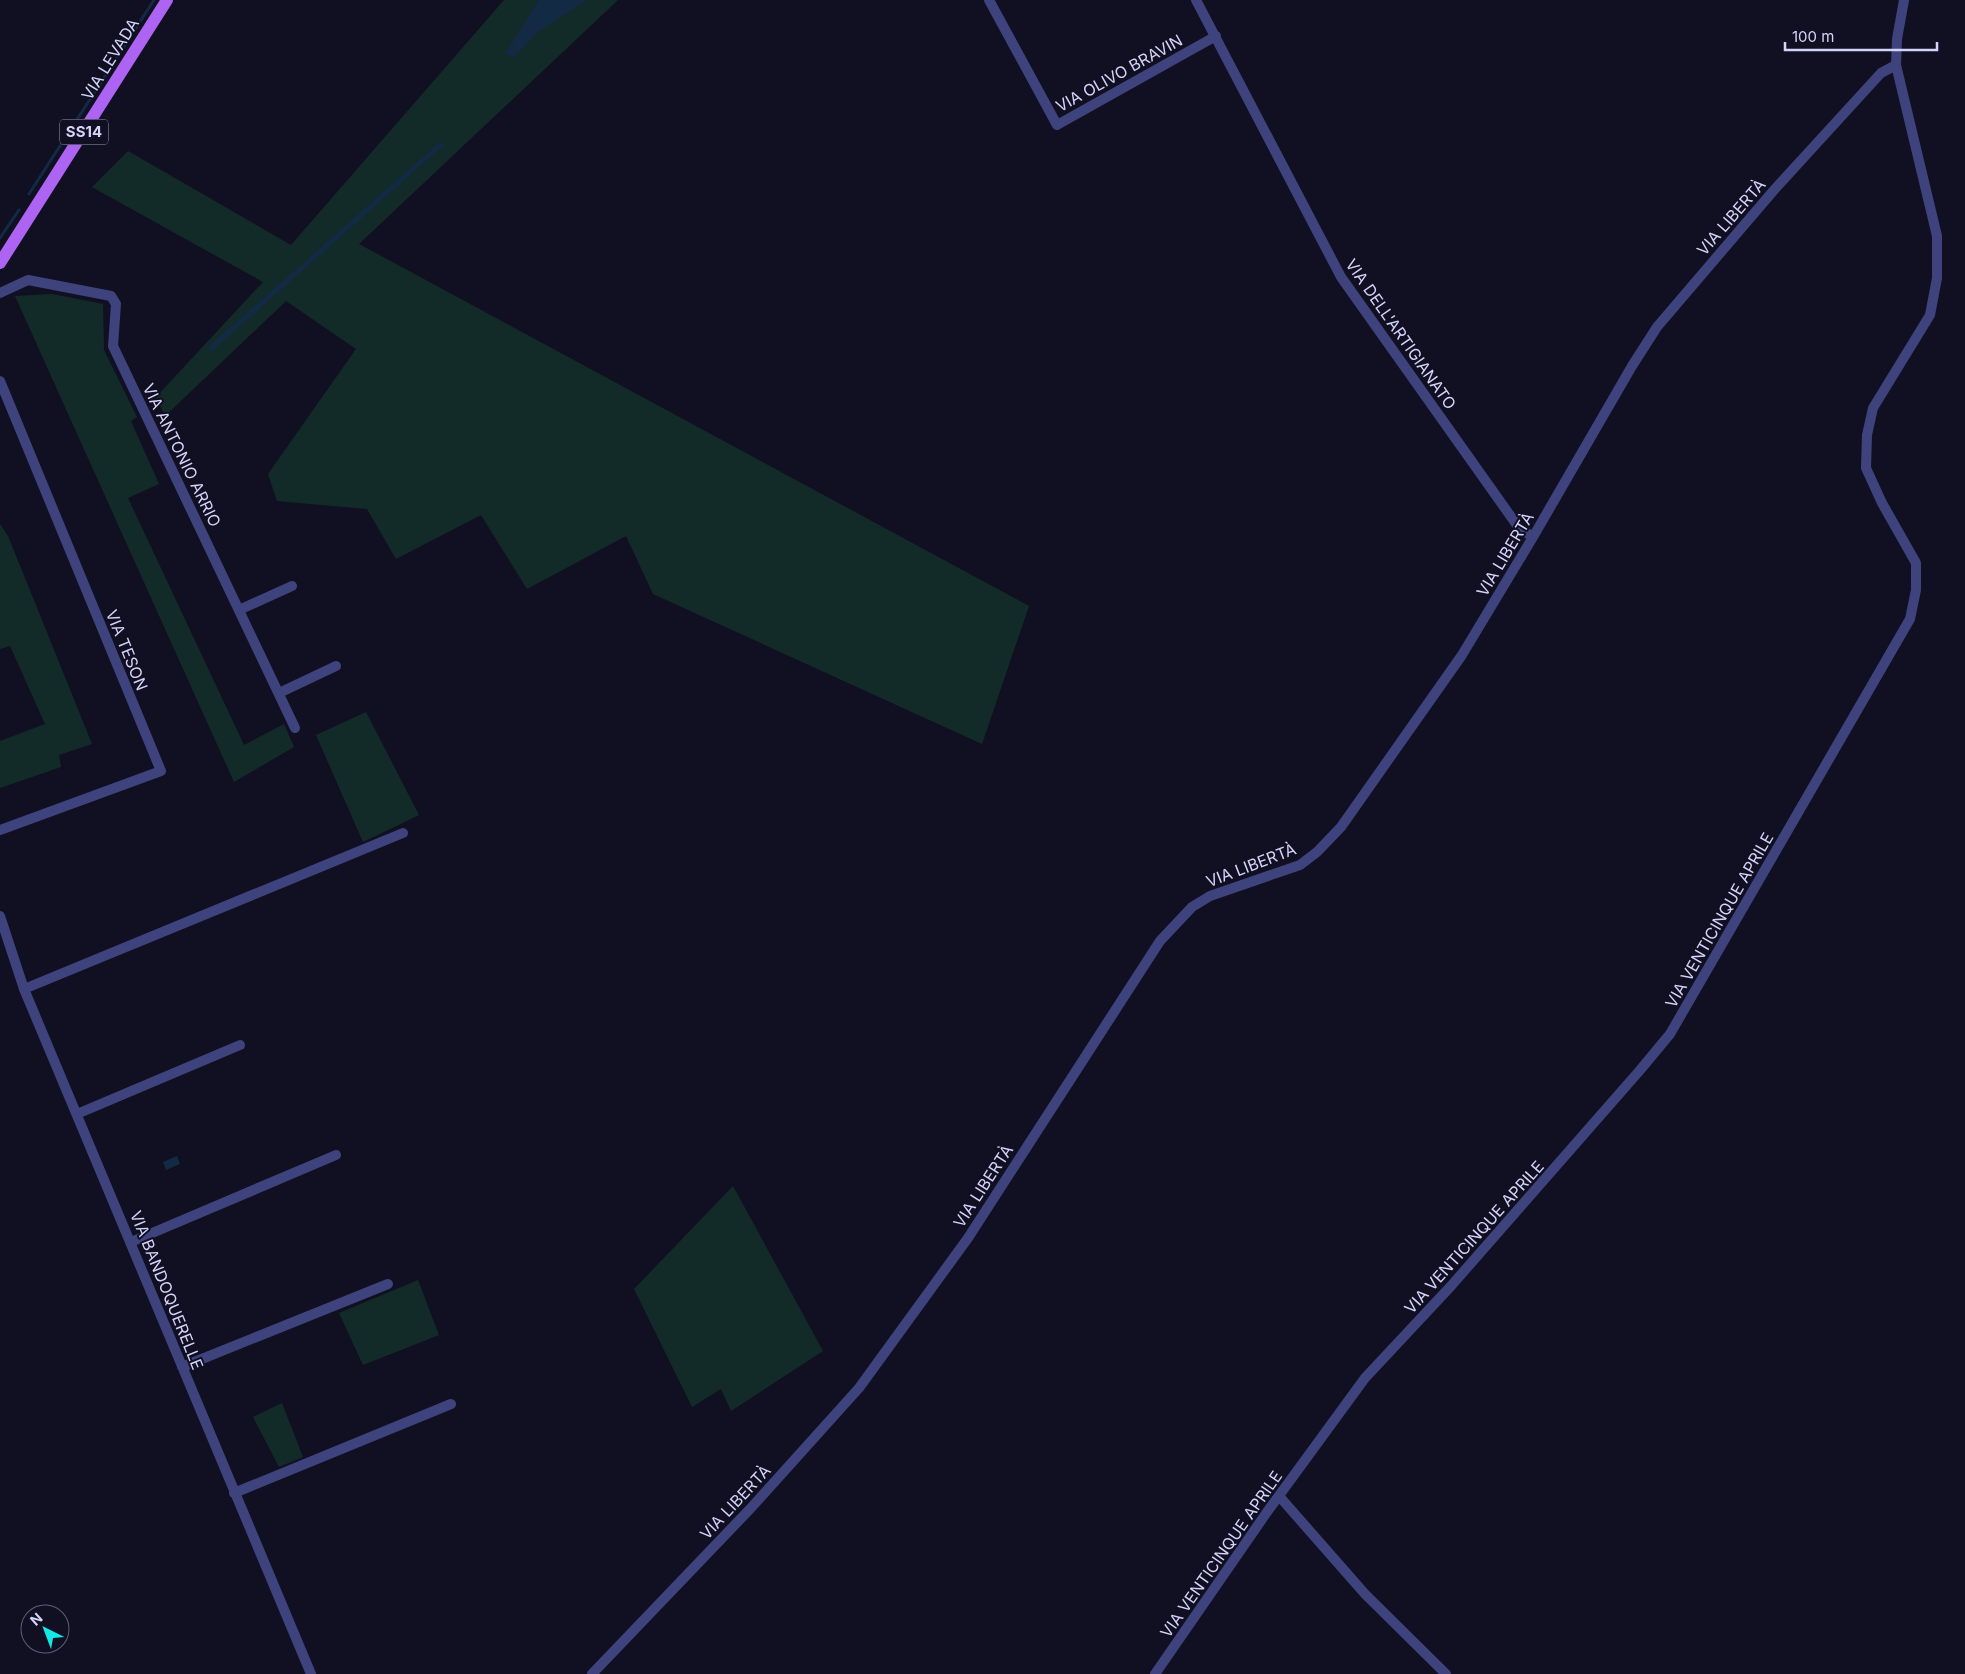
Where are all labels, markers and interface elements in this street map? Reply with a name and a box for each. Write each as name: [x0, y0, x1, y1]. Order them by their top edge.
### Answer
street label: VIA LEVADA: [77, 14, 143, 104]
scale bar: [1785, 20, 1938, 52]
text: 100 m: [1792, 27, 1834, 46]
street label: VIA OLIVO BRAVIN: [1052, 30, 1186, 116]
road number: SS14: [60, 120, 108, 144]
street label: VIA LIBERTÀ: [1692, 175, 1770, 259]
street label: VIA DELL'ARTIGIANATO: [1341, 255, 1461, 413]
street label: VIA ANTONIO ARRIO: [139, 380, 225, 530]
street label: VIA LIBERTÀ: [1472, 508, 1538, 600]
street label: VIA TESON: [102, 607, 152, 693]
street label: VIA VENTICINQUE APRILE: [1661, 829, 1777, 1011]
street label: VIA LIBERTÀ: [1203, 839, 1299, 891]
street label: VIA LIBERTÀ: [949, 1141, 1017, 1231]
street label: VIA VENTICINQUE APRILE: [1400, 1156, 1548, 1318]
street label: VIA BANDOQUERELLE: [126, 1208, 208, 1372]
street label: VIA LIBERTÀ: [695, 1461, 775, 1543]
street label: VIA VENTICINQUE APRILE: [1156, 1467, 1286, 1641]
north arrow: [20, 1604, 70, 1654]
text: N: [26, 1609, 46, 1629]

